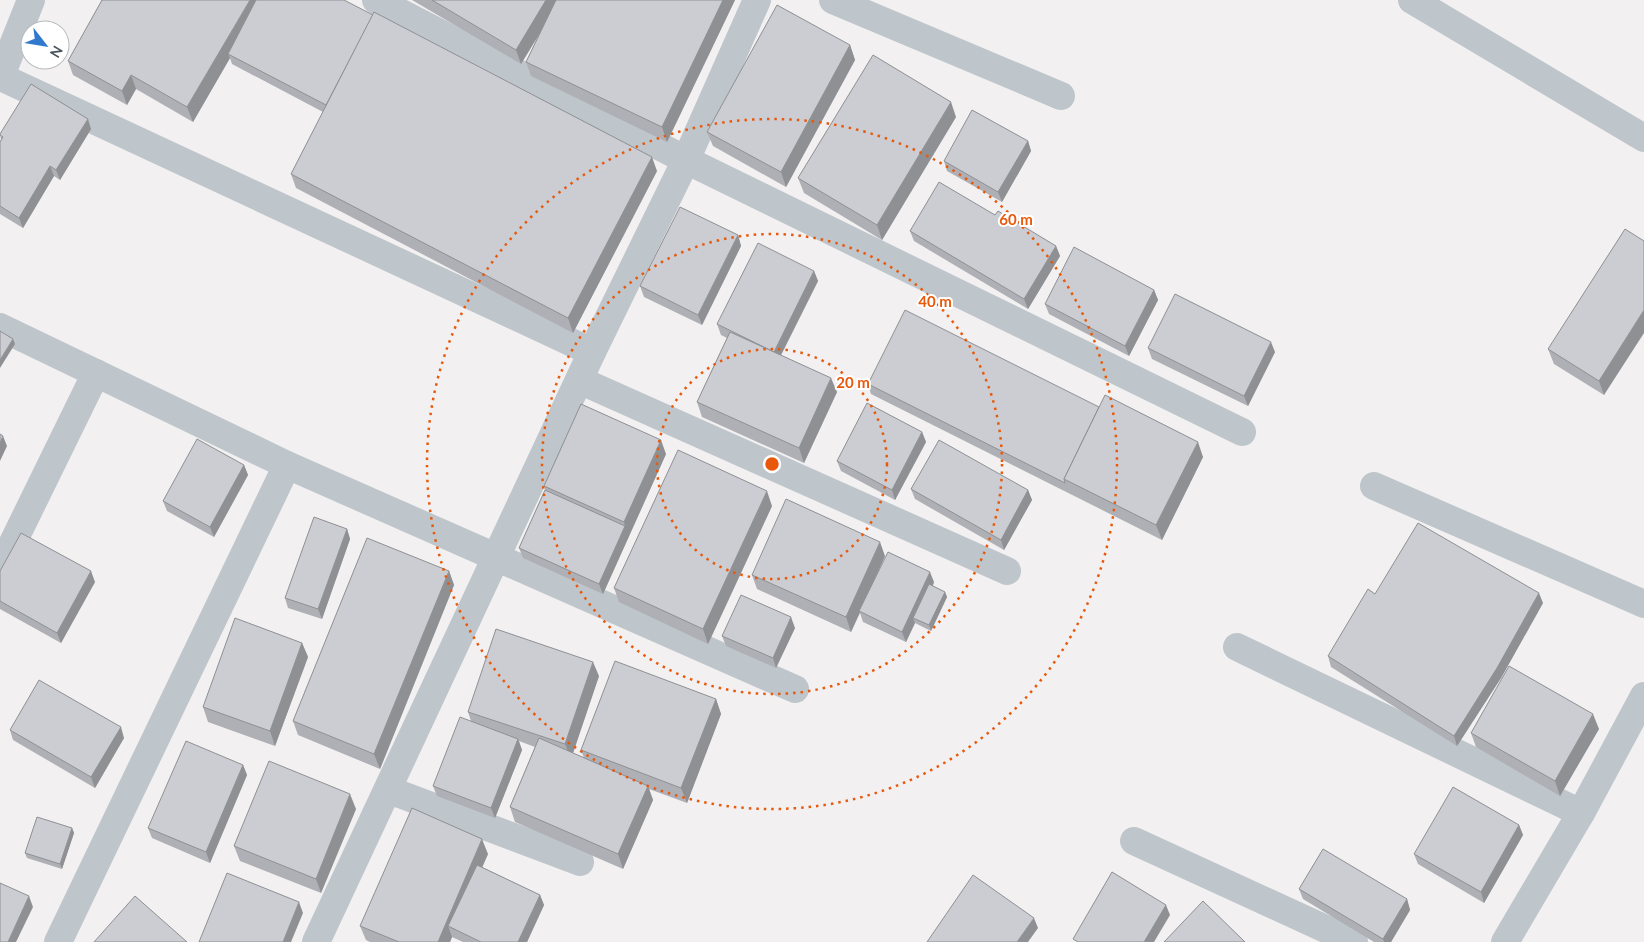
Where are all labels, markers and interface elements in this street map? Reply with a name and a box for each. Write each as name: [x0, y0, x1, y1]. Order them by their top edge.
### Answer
north arrow: [20, 20, 70, 70]
text: N: [47, 43, 67, 61]
text: 60 m: [999, 210, 1033, 228]
text: 40 m: [918, 292, 952, 310]
text: 20 m: [836, 373, 870, 391]
centre of rings: [763, 455, 781, 473]

